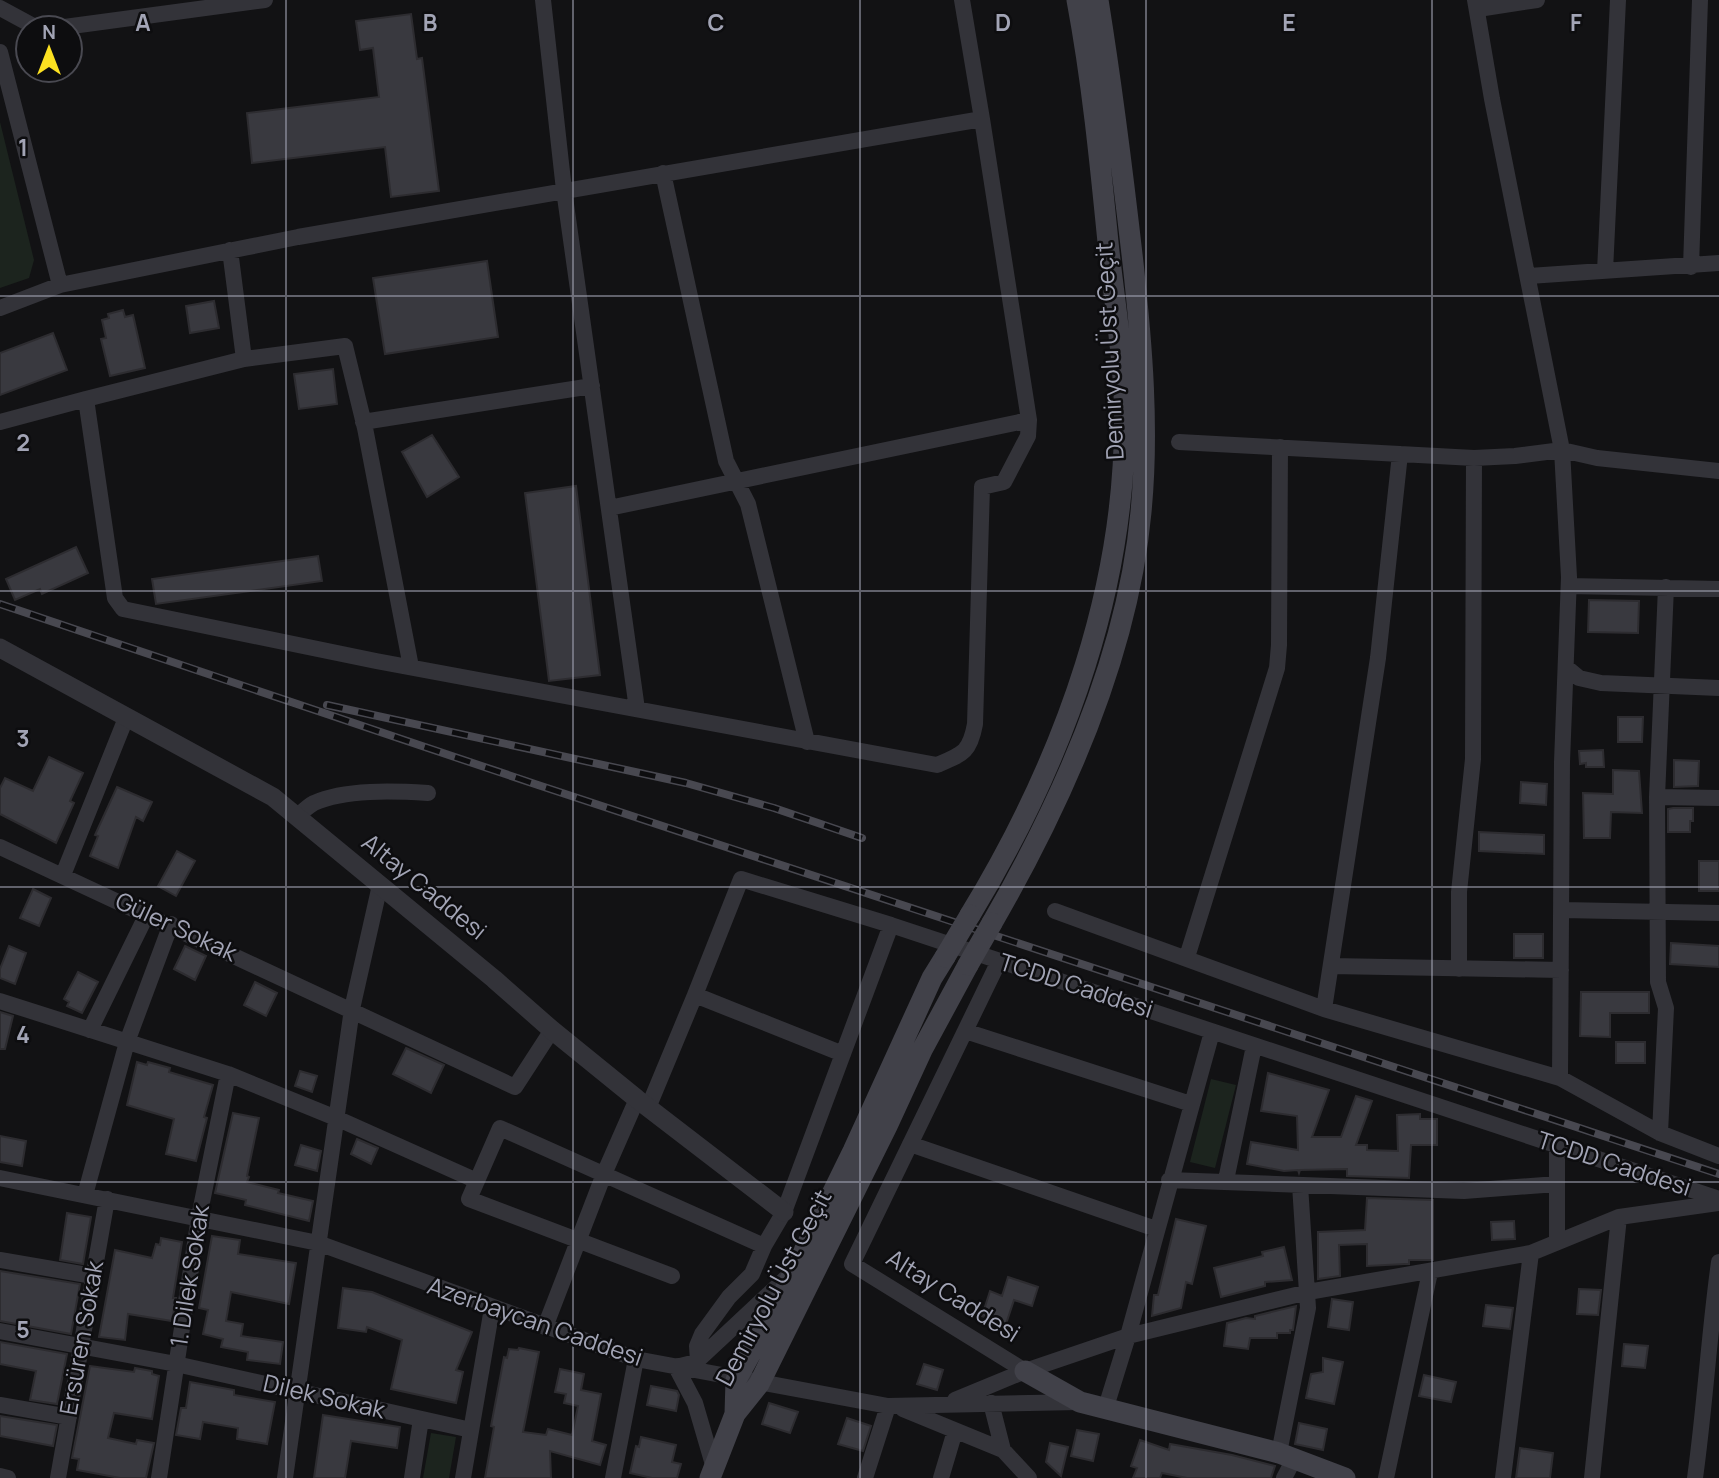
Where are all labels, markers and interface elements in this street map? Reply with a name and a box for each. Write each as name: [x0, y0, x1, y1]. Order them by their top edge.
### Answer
text: A: [135, 6, 151, 38]
text: B: [423, 6, 437, 38]
text: C: [708, 6, 725, 38]
text: D: [995, 6, 1011, 38]
text: E: [1282, 6, 1296, 38]
text: F: [1570, 6, 1582, 38]
north arrow: [14, 14, 84, 84]
text: N: [42, 19, 56, 45]
text: 1: [18, 131, 28, 163]
street label: Demiryolu Üst Geçit: [1086, 241, 1131, 461]
text: 2: [16, 426, 30, 458]
text: 3: [16, 722, 30, 754]
street label: Altay Caddesi: [356, 825, 494, 946]
street label: Güler Sokak: [111, 883, 244, 969]
street label: TCDD Caddesi: [995, 944, 1158, 1025]
text: 4: [16, 1018, 30, 1050]
street label: TCDD Caddesi: [1533, 1122, 1696, 1203]
street label: Demiryolu Üst Geçit: [707, 1183, 838, 1391]
street label: 1. Dilek Sokak: [161, 1201, 216, 1349]
street label: Altay Caddesi: [881, 1241, 1027, 1349]
street label: Ersüren Sokak: [51, 1257, 111, 1417]
street label: Azerbaycan Caddesi: [424, 1268, 647, 1373]
text: 5: [16, 1313, 30, 1345]
street label: Dilek Sokak: [260, 1365, 390, 1426]

